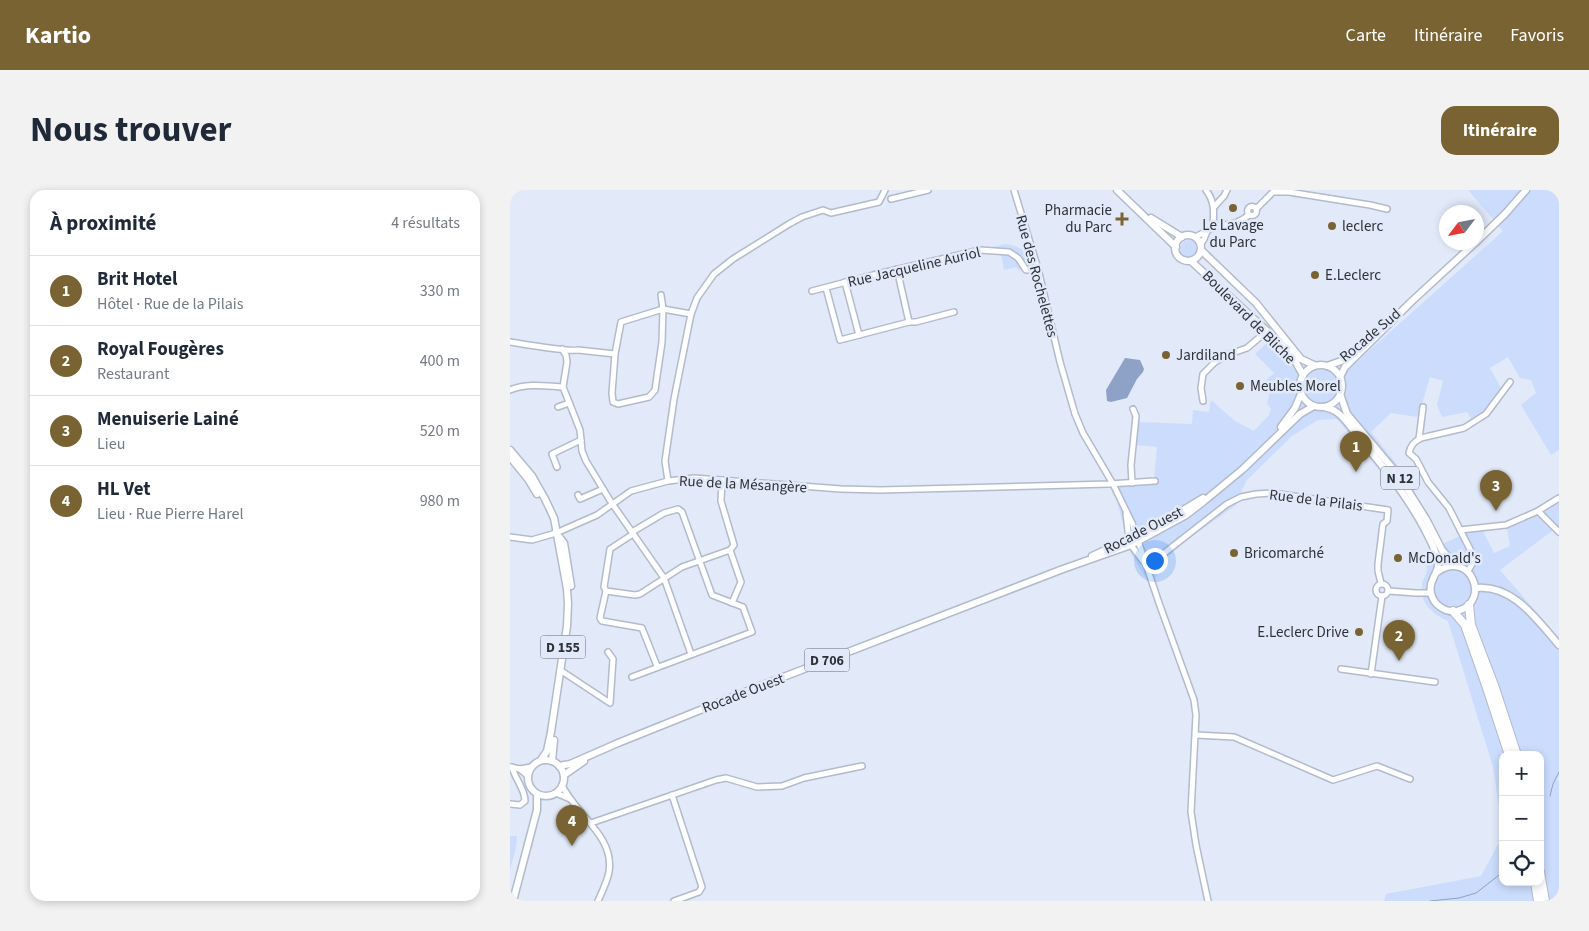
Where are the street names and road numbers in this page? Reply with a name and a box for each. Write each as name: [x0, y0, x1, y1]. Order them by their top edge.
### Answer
street label: Rue des Rochelettes: [1010, 213, 1063, 340]
street label: Rue Jacqueline Auriol: [846, 242, 983, 293]
street label: Boulevard de Bliche: [1197, 266, 1300, 369]
street label: Rocade Sud: [1335, 304, 1405, 367]
road number: N 12: [1381, 466, 1419, 490]
street label: Rue de la Mésangère: [679, 471, 807, 498]
street label: Rue de la Pilais: [1268, 484, 1364, 517]
street label: Rocade Ouest: [1100, 502, 1186, 559]
road number: D 155: [540, 636, 586, 658]
road number: D 706: [804, 648, 850, 672]
street label: Rocade Ouest: [699, 668, 787, 719]

